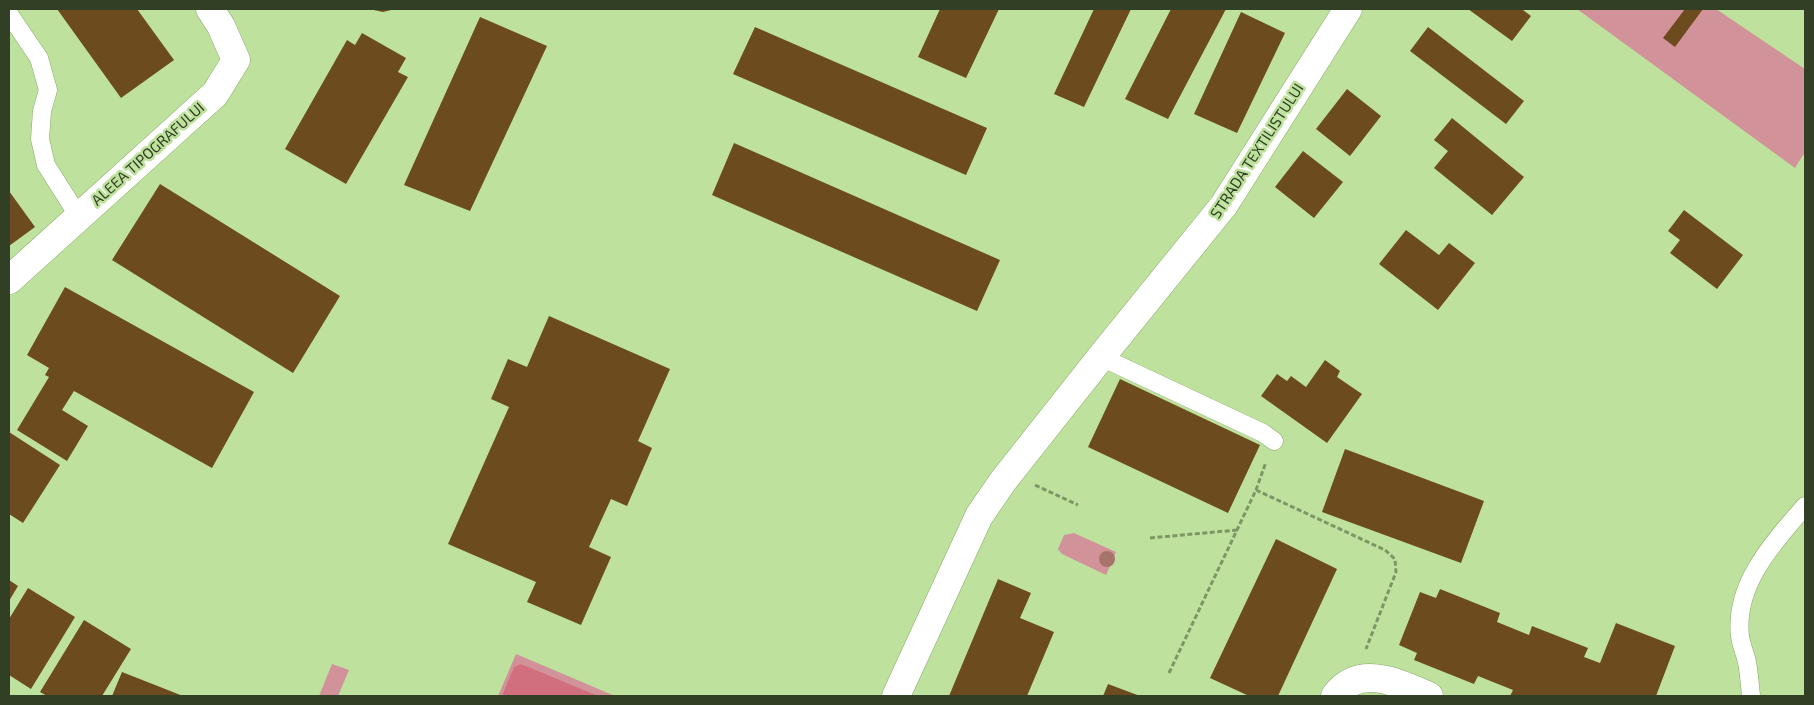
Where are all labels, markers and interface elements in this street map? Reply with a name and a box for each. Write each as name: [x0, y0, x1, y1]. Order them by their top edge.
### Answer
street label: STRADA TEXTILISTULUI: [1207, 80, 1307, 222]
street label: ALEEA TIPOGRAFULUI: [88, 99, 208, 209]

